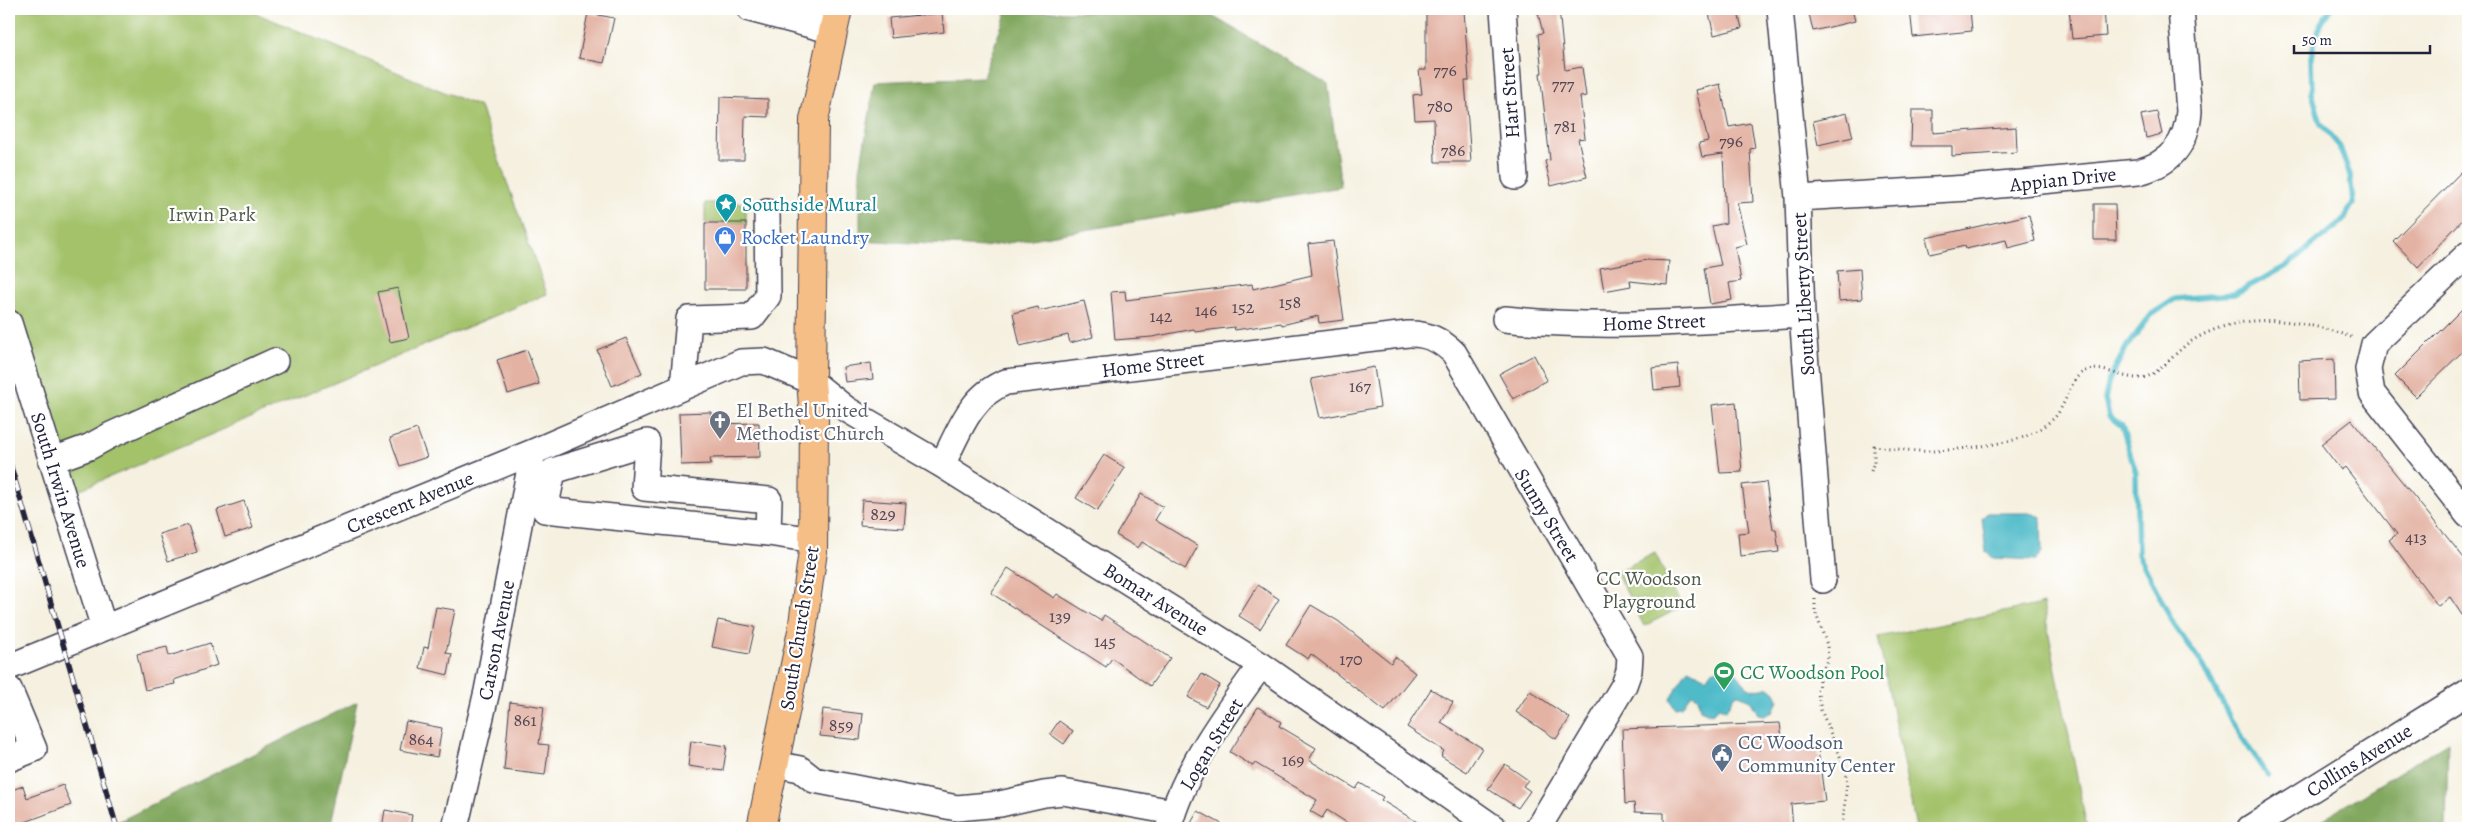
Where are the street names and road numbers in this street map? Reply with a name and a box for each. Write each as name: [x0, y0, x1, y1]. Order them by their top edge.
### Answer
street label: Hart Street: [1493, 46, 1526, 139]
street label: Appian Drive: [2007, 160, 2118, 199]
street label: South Liberty Street: [1786, 211, 1821, 376]
street label: Home Street: [1602, 307, 1707, 338]
street label: Home Street: [1100, 345, 1206, 384]
street label: South Irwin Avenue: [24, 409, 97, 571]
street label: Sunny Street: [1508, 463, 1585, 568]
street label: Crescent Avenue: [343, 465, 478, 540]
street label: South Church Street: [773, 544, 826, 712]
street label: Bomar Avenue: [1098, 556, 1213, 642]
street label: Carson Avenue: [472, 578, 521, 703]
street label: Logan Street: [1173, 693, 1250, 795]
street label: Collins Avenue: [2301, 717, 2417, 804]

